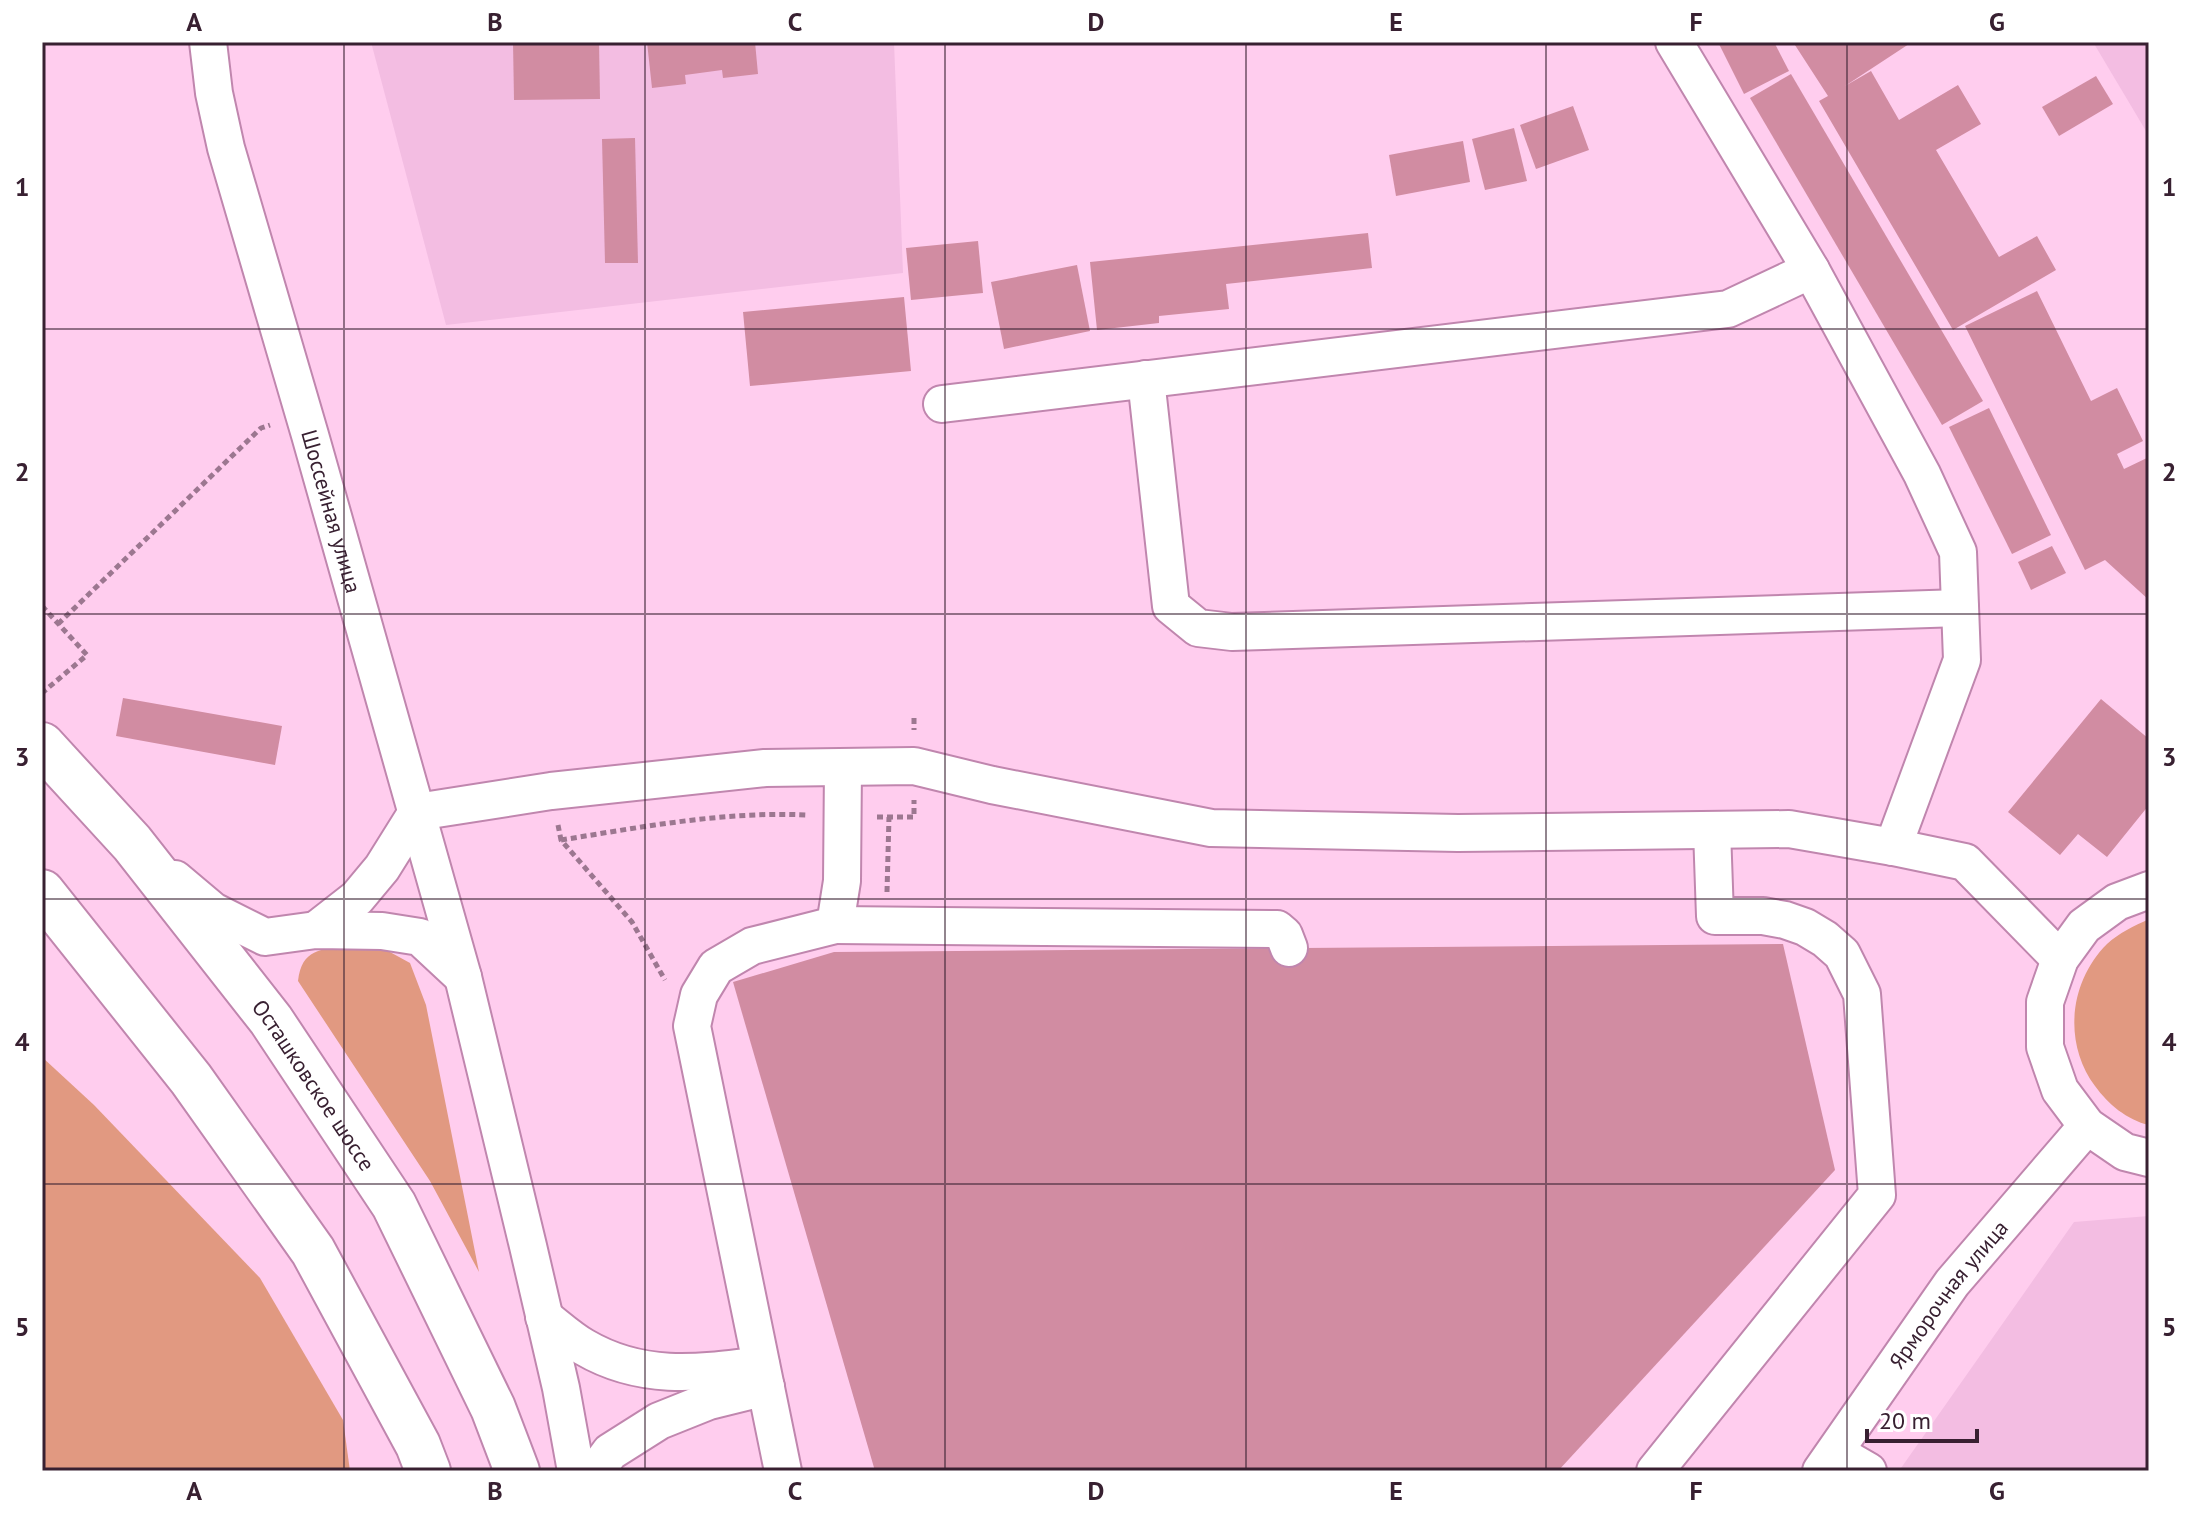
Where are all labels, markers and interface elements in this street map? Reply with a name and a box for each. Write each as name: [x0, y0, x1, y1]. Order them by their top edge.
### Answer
text: A: [186, 5, 202, 38]
text: B: [487, 5, 503, 38]
text: C: [788, 5, 802, 38]
text: D: [1088, 5, 1104, 38]
text: E: [1389, 5, 1403, 38]
text: F: [1689, 5, 1703, 38]
text: G: [1989, 5, 2005, 38]
text: 1: [15, 170, 29, 203]
text: 1: [2162, 170, 2176, 203]
street label: Шоссейная улица: [295, 427, 368, 596]
text: 2: [15, 455, 29, 488]
text: 2: [2162, 455, 2176, 488]
text: 3: [15, 740, 29, 773]
text: 3: [2162, 740, 2176, 773]
street label: Осташковское шоссе: [246, 994, 381, 1176]
text: 4: [15, 1025, 30, 1058]
text: 4: [2162, 1025, 2177, 1058]
street label: Ярморочная улица: [1883, 1214, 2014, 1374]
text: 5: [15, 1310, 29, 1343]
text: 5: [2162, 1310, 2176, 1343]
scale bar: [1867, 1393, 1977, 1443]
text: 20 m: [1879, 1405, 1931, 1436]
text: A: [186, 1474, 202, 1507]
text: B: [487, 1474, 503, 1507]
text: C: [788, 1474, 802, 1507]
text: D: [1088, 1474, 1104, 1507]
text: E: [1389, 1474, 1403, 1507]
text: F: [1689, 1474, 1703, 1507]
text: G: [1989, 1474, 2005, 1507]

